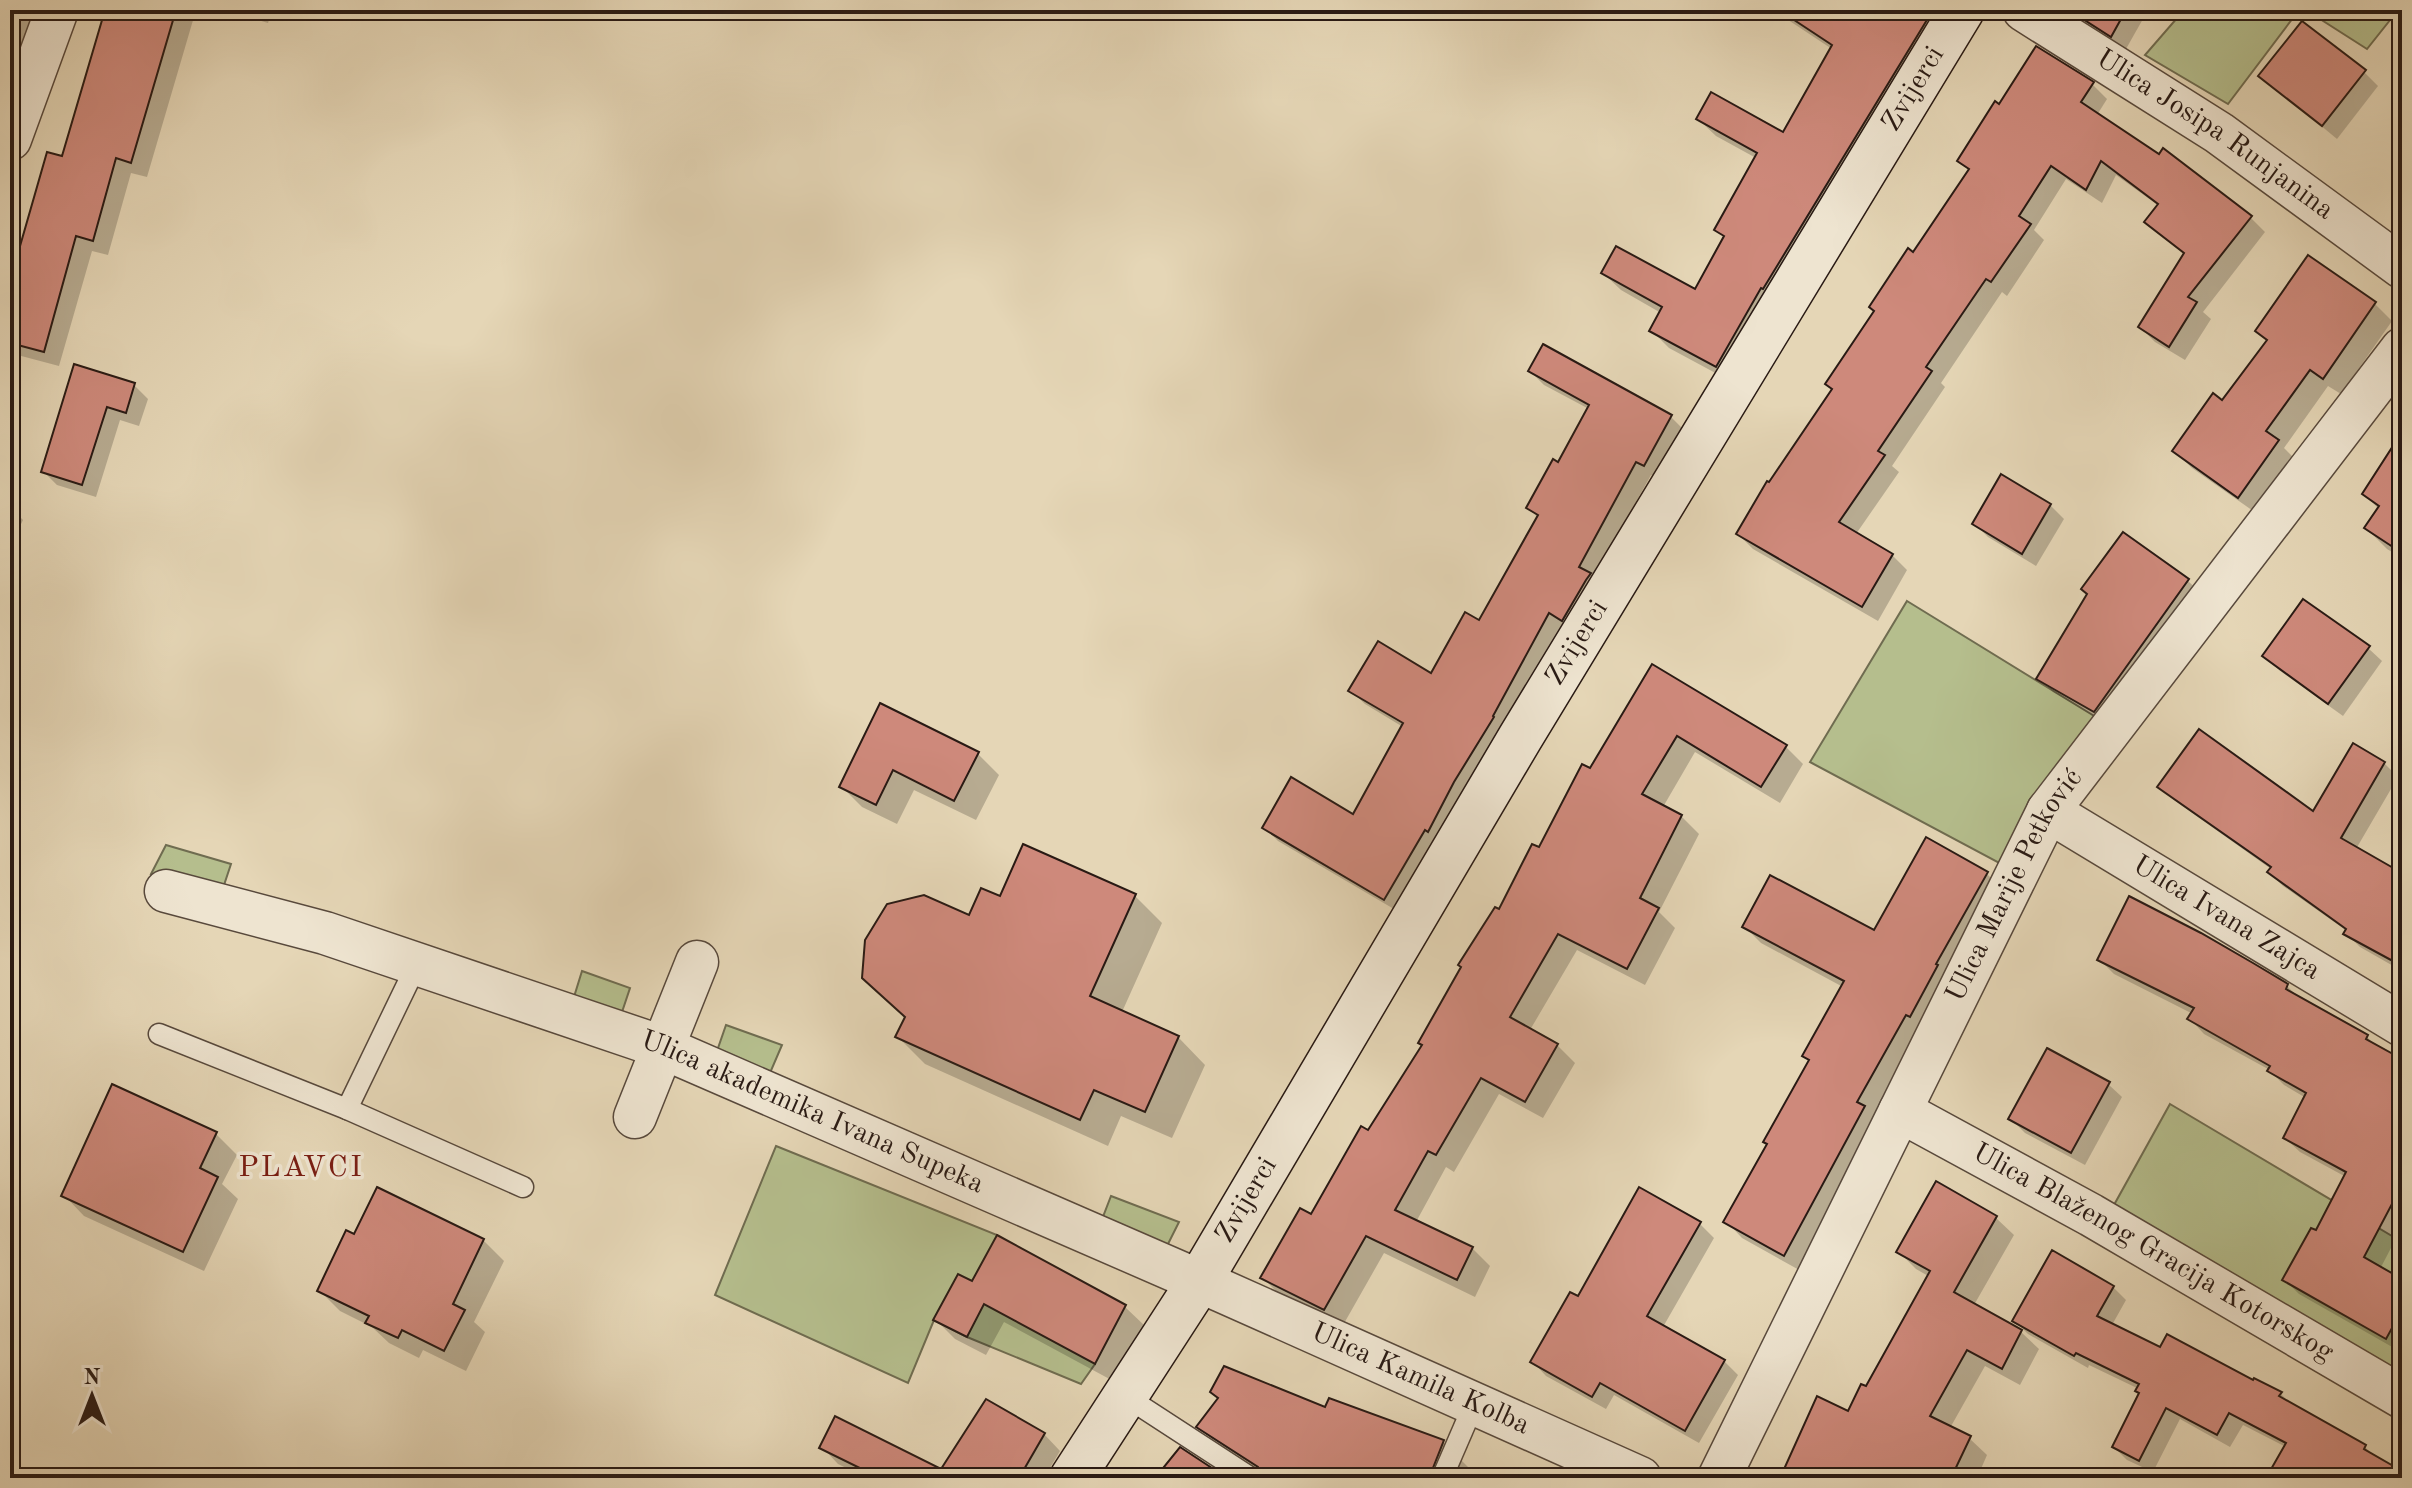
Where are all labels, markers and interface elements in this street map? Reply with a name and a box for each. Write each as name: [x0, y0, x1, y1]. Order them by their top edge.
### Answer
street label: Zvijerci: [1877, 42, 1950, 137]
street label: Ulica Josipa Runjanina: [2091, 45, 2338, 226]
street label: Zvijerci: [1541, 596, 1614, 691]
street label: Ulica Marije Petković: [1942, 765, 2088, 1007]
street label: Ulica Ivana Zajca: [2127, 851, 2325, 986]
street label: Ulica akademika Ivana Supeka: [637, 1027, 988, 1199]
street label: Ulica Blaženog Gracija Kotorskog: [1968, 1139, 2338, 1367]
district label: PLAVCI: [238, 1153, 364, 1183]
street label: Zvijerci: [1211, 1153, 1283, 1248]
street label: Ulica Kamila Kolba: [1307, 1319, 1533, 1441]
north arrow: [52, 1356, 132, 1436]
text: N: [84, 1367, 101, 1389]

